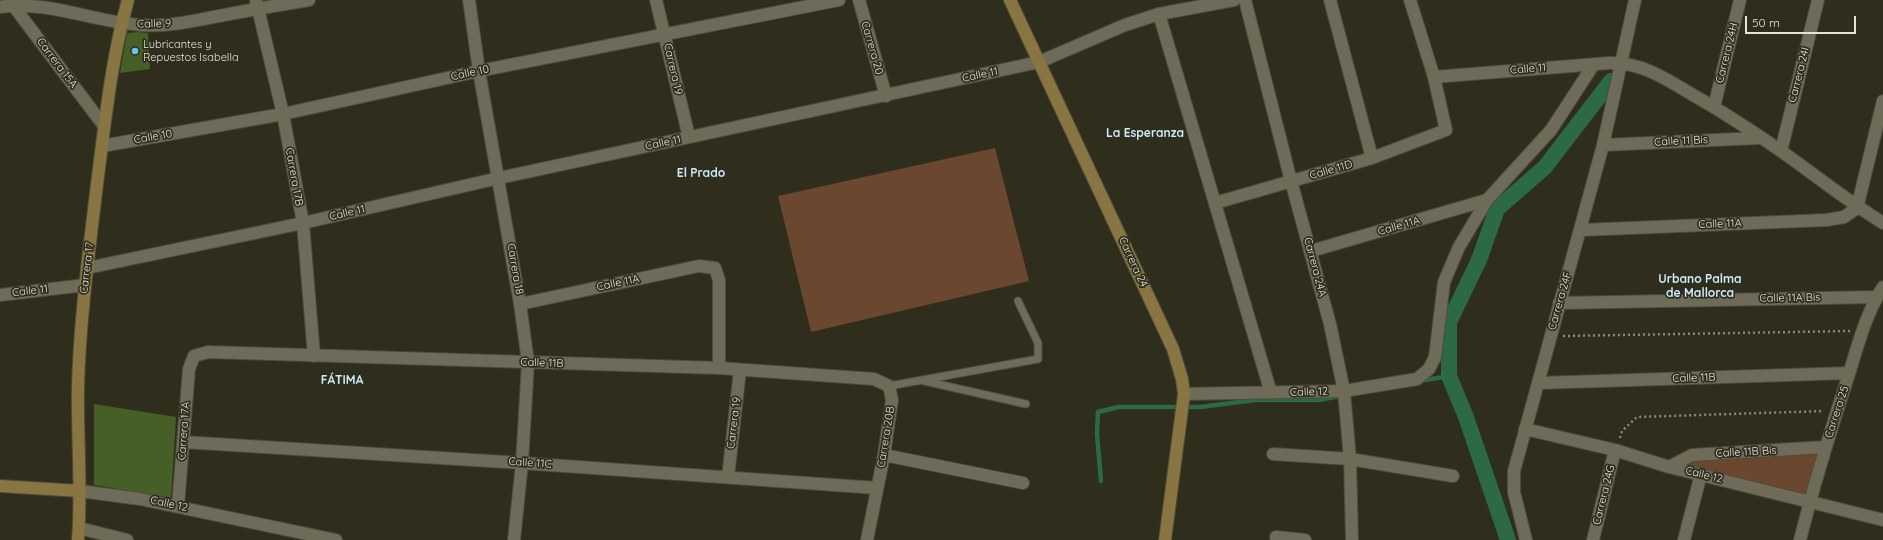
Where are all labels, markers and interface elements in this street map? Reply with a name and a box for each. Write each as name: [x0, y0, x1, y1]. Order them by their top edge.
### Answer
scale bar: [1747, 8, 1858, 34]
text: 50 m: [1752, 15, 1780, 30]
street label: Calle 9: [137, 17, 171, 31]
street label: Carrera 20: [858, 20, 886, 76]
street label: Carrera 24H: [1713, 21, 1741, 85]
street label: Carrera 15A: [34, 35, 80, 91]
place label: Lubricantes y Repuestos Isabella: [143, 38, 239, 64]
street label: Carrera 19: [661, 42, 685, 96]
marker: Lubricantes y Repuestos Isabella: [130, 46, 140, 56]
street label: Carrera 24I: [1786, 46, 1812, 104]
street label: Calle 11: [1509, 61, 1547, 77]
street label: Calle 10: [450, 63, 490, 83]
street label: Calle 11: [961, 65, 999, 85]
district label: La Esperanza: [1106, 126, 1184, 140]
street label: Calle 10: [133, 127, 173, 147]
street label: Calle 11: [644, 133, 682, 153]
street label: Calle 11 Bis: [1654, 133, 1708, 149]
street label: Carrera 17B: [282, 147, 306, 207]
street label: Calle 11D: [1308, 158, 1354, 182]
district label: El Prado: [677, 166, 725, 180]
street label: Calle 11: [328, 203, 366, 223]
street label: Calle 11A: [1376, 214, 1422, 238]
street label: Calle 11A: [1698, 217, 1742, 231]
street label: Carrera 24: [1116, 235, 1150, 289]
street label: Carrera 24A: [1301, 236, 1329, 298]
street label: Carrera 17: [77, 242, 97, 294]
street label: Carrera 18: [504, 242, 526, 296]
street label: Carrera 24F: [1545, 270, 1575, 332]
street label: Calle 11A: [595, 272, 641, 294]
district label: Urbano Palma de Mallorca: [1658, 272, 1742, 300]
street label: Calle 11: [11, 282, 49, 300]
street label: Calle 11A Bis: [1759, 291, 1821, 305]
street label: Calle 11B: [520, 356, 564, 370]
street label: Calle 11B: [1672, 371, 1716, 385]
district label: FÁTIMA: [321, 373, 363, 387]
street label: Carrera 25: [1822, 384, 1852, 440]
street label: Calle 12: [1290, 385, 1328, 399]
street label: Carrera 19: [724, 396, 744, 450]
street label: Carrera 17A: [175, 401, 193, 461]
street label: Carrera 20B: [875, 405, 897, 469]
street label: Calle 11B Bis: [1715, 444, 1777, 460]
street label: Calle 11C: [508, 455, 552, 471]
street label: Carrera 24G: [1590, 464, 1618, 526]
street label: Calle 12: [1684, 464, 1724, 486]
street label: Calle 12: [149, 494, 189, 514]

